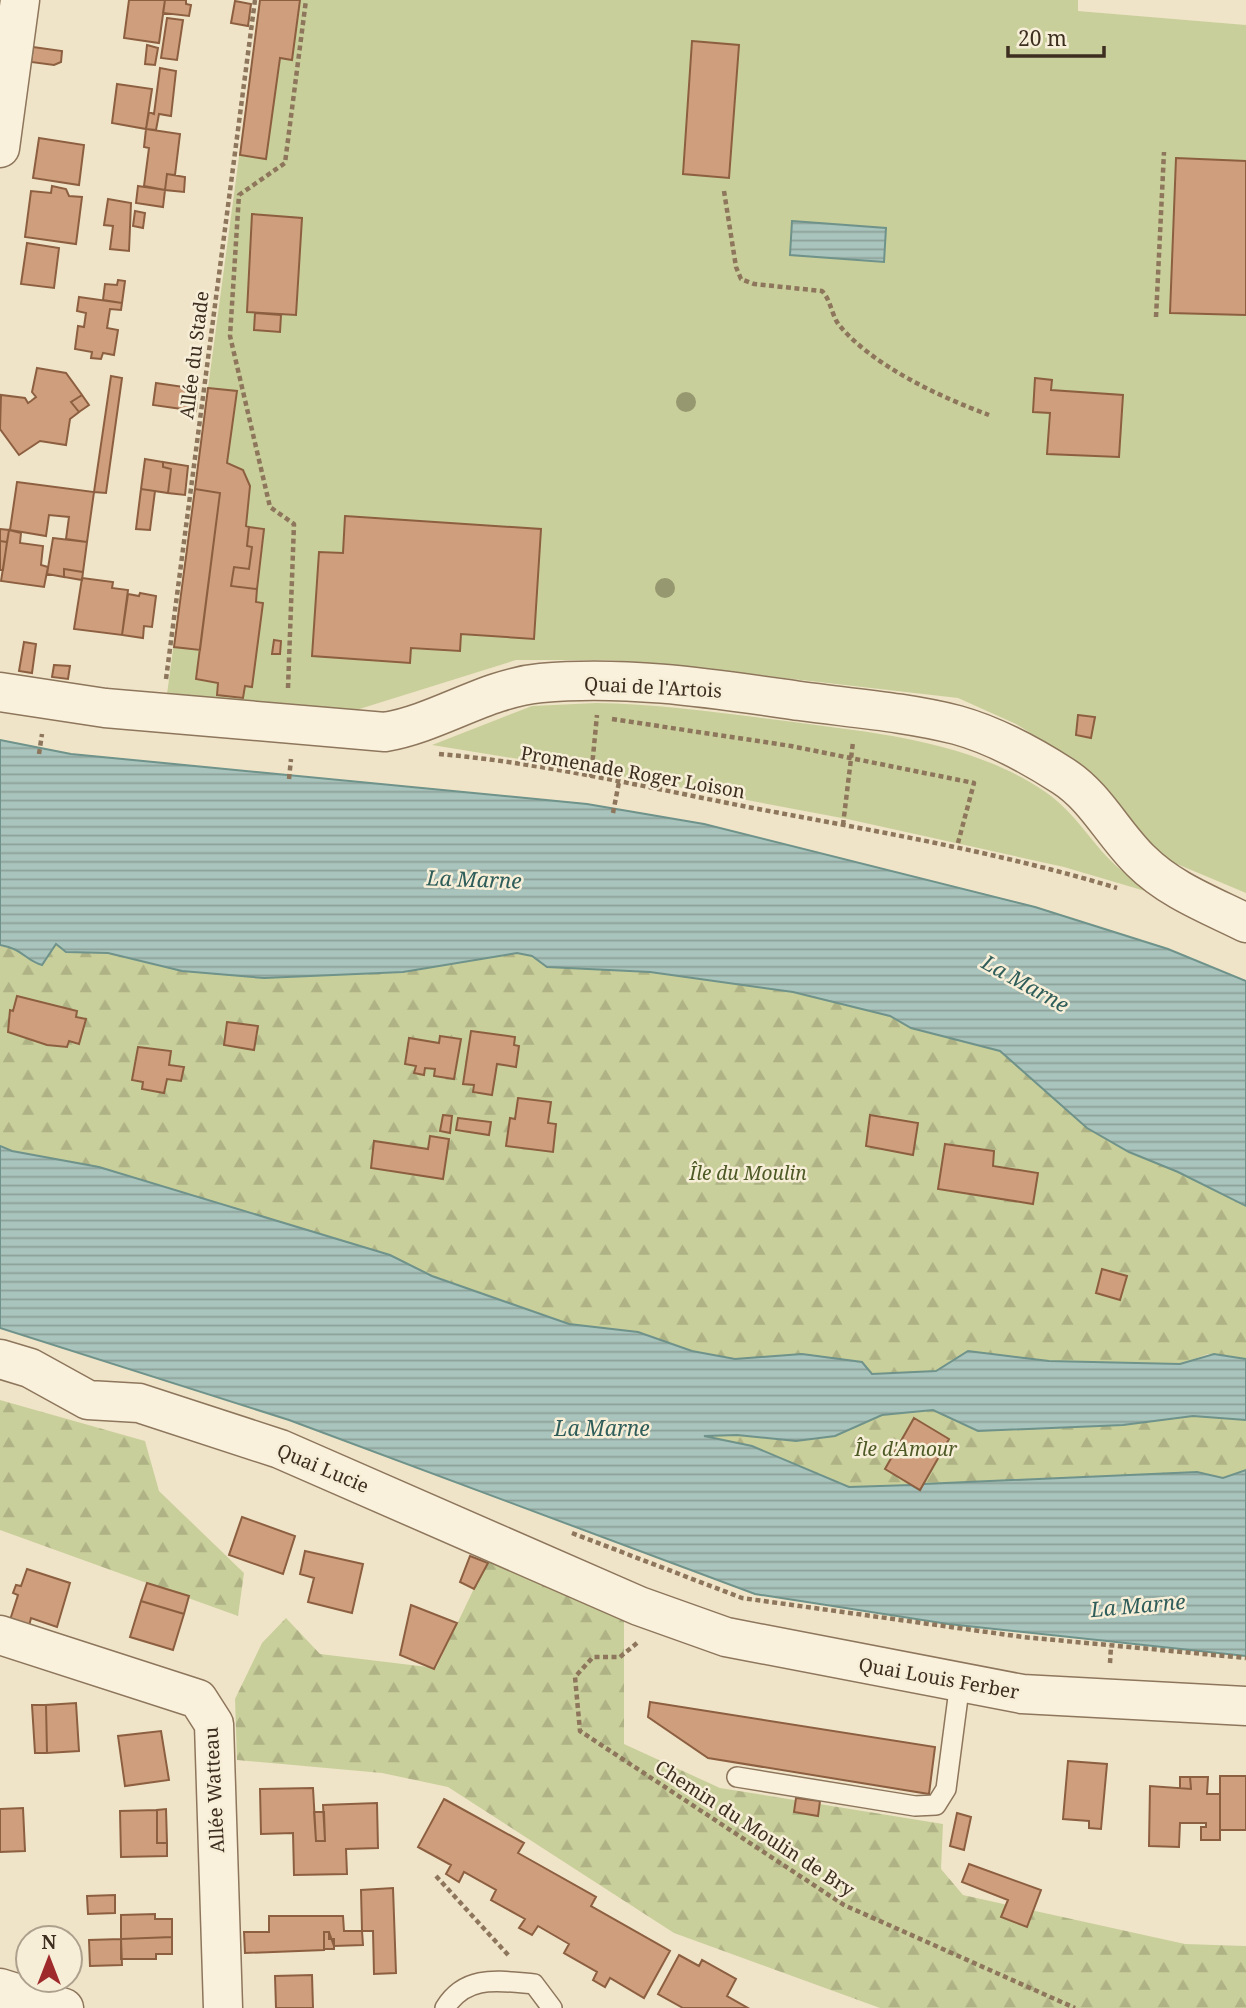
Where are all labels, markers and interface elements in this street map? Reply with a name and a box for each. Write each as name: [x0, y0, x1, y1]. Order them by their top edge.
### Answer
scale bar: [1008, 14, 1104, 58]
text: 20 m: [1018, 24, 1067, 52]
street label: Allée du Stade: [173, 290, 215, 420]
street label: Quai de l'Artois: [583, 670, 723, 704]
street label: Promenade Roger Loison: [519, 739, 747, 805]
water label: La Marne: [425, 863, 522, 895]
water label: La Marne: [976, 947, 1074, 1018]
park label: Île du Moulin: [688, 1160, 807, 1186]
water label: La Marne: [553, 1414, 650, 1442]
park label: Île d'Amour: [854, 1436, 957, 1462]
street label: Quai Lucie: [273, 1437, 373, 1499]
water label: La Marne: [1088, 1587, 1187, 1623]
street label: Quai Louis Ferber: [857, 1651, 1021, 1705]
street label: Allée Watteau: [198, 1726, 230, 1854]
street label: Chemin du Moulin de Bry: [650, 1754, 860, 1902]
north arrow: [14, 1924, 84, 1994]
text: N: [42, 1929, 57, 1955]

